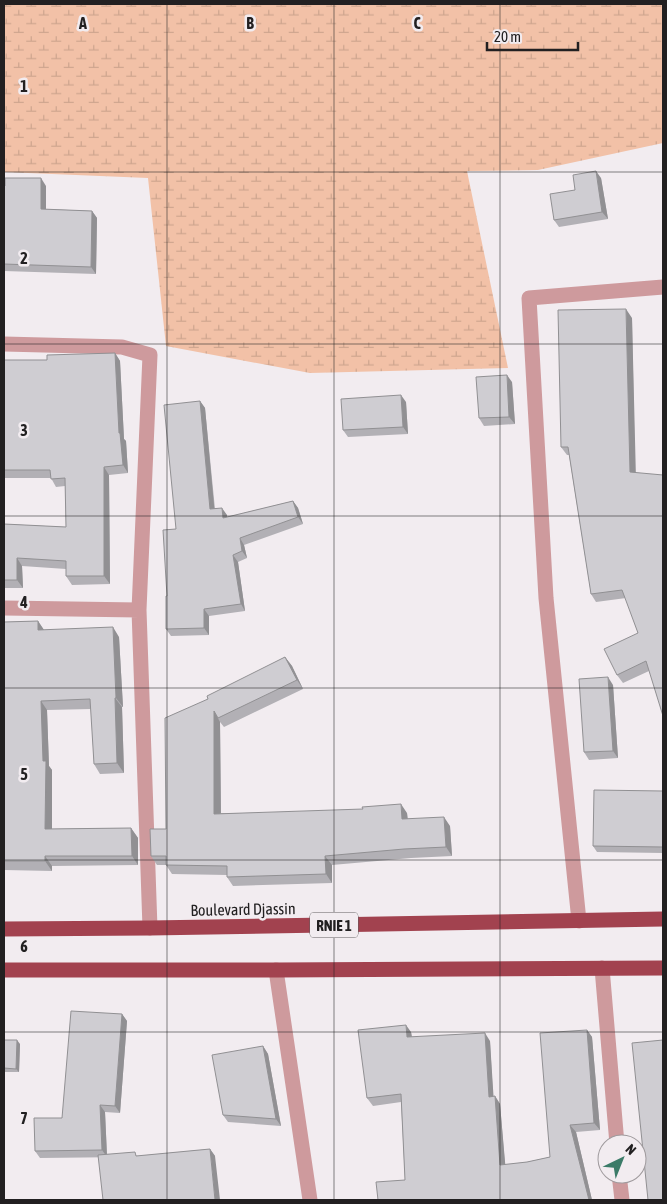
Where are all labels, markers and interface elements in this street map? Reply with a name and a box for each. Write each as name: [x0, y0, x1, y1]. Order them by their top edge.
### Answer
text: A: [78, 14, 87, 32]
text: B: [246, 14, 254, 32]
text: C: [413, 14, 421, 32]
scale bar: [487, 20, 578, 52]
text: 20 m: [494, 28, 521, 45]
text: 1: [20, 77, 28, 95]
text: 2: [20, 249, 28, 267]
text: 3: [20, 421, 28, 439]
text: 4: [19, 593, 28, 611]
text: 5: [20, 765, 28, 783]
street label: Boulevard Djassin: [190, 899, 296, 920]
road number: RNIE 1: [310, 912, 358, 938]
text: 6: [20, 937, 28, 955]
text: 7: [20, 1109, 28, 1127]
north arrow: [597, 1134, 647, 1184]
text: N: [622, 1141, 639, 1158]

